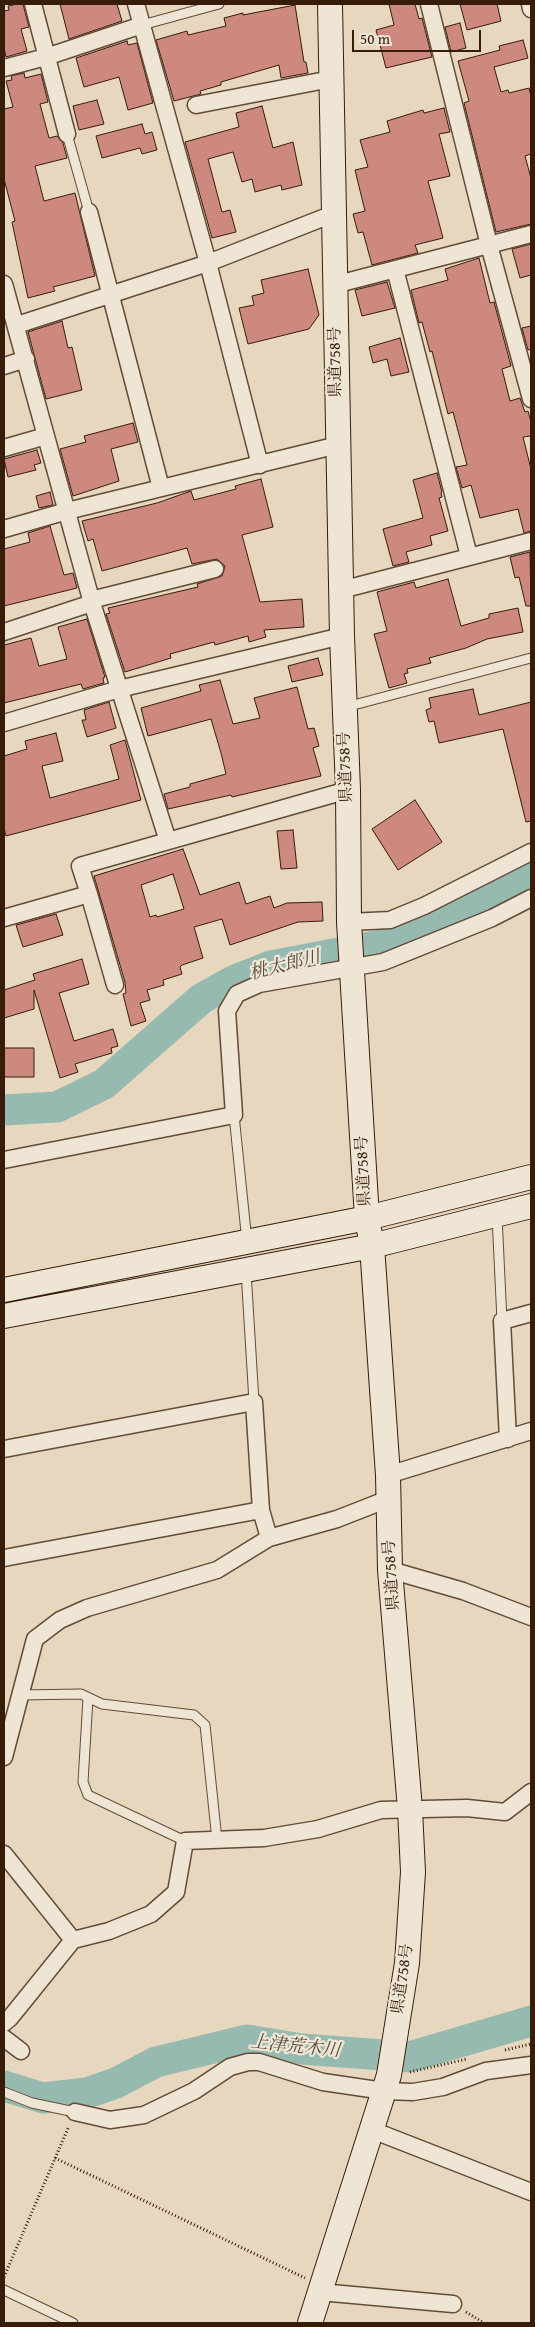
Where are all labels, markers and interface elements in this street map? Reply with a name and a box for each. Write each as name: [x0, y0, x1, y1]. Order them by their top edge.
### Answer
scale bar: [355, 20, 484, 52]
text: 50 m: [360, 28, 390, 49]
street label: 県道758号: [326, 326, 346, 398]
street label: 県道758号: [335, 731, 357, 803]
water label: 桃太郎川: [247, 947, 323, 985]
street label: 県道758号: [353, 1135, 375, 1207]
street label: 県道758号: [380, 1539, 404, 1611]
street label: 県道758号: [389, 1942, 417, 2016]
water label: 上津荒木川: [249, 2032, 341, 2062]

